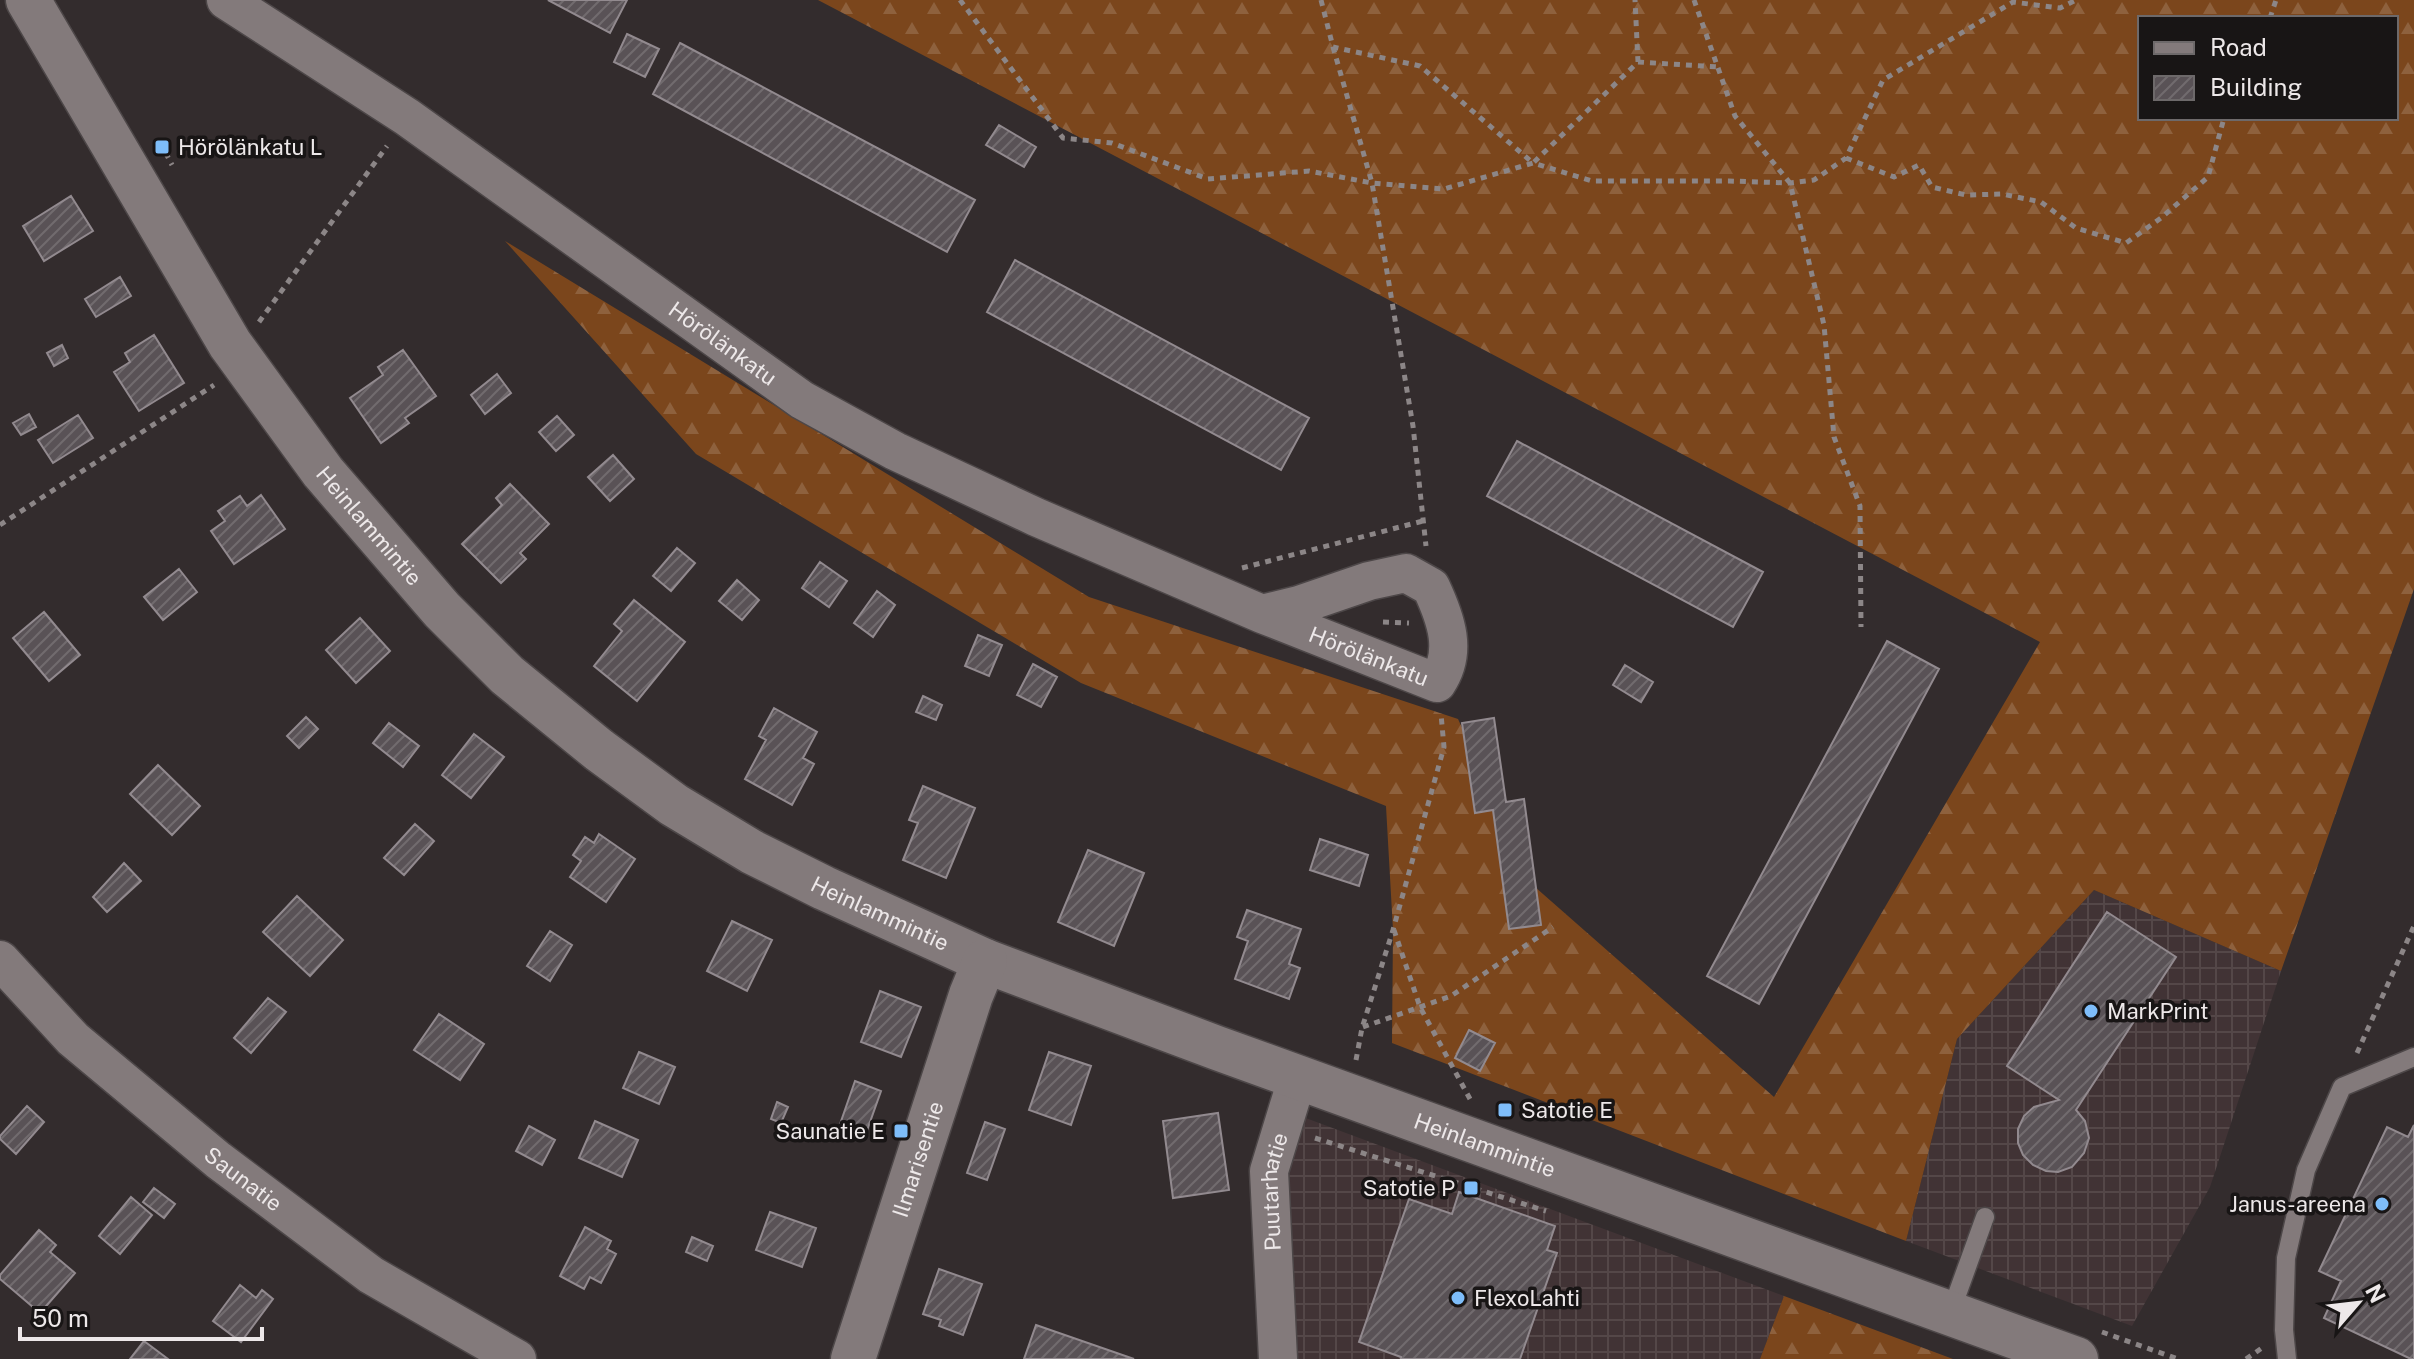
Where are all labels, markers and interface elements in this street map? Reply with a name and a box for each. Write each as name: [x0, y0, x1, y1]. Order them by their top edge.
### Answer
legend: [2138, 16, 2398, 120]
text: Road: [2210, 33, 2267, 61]
text: Building: [2210, 73, 2302, 101]
place label: Hörölänkatu L: [178, 134, 322, 160]
marker: Hörölänkatu L: [153, 138, 171, 156]
street label: Hörölänkatu: [664, 296, 782, 391]
street label: Heinlammintie: [311, 461, 428, 590]
street label: Hörölänkatu: [1305, 621, 1432, 691]
street label: Heinlammintie: [807, 871, 953, 956]
place label: MarkPrint: [2107, 998, 2209, 1024]
marker: MarkPrint: [2082, 1002, 2100, 1020]
place label: Satotie E: [1521, 1097, 1613, 1123]
street label: Ilmarisentie: [887, 1098, 949, 1220]
marker: Satotie E: [1496, 1101, 1514, 1119]
street label: Heinlammintie: [1411, 1107, 1559, 1182]
place label: Saunatie E: [776, 1118, 885, 1144]
marker: Saunatie E: [892, 1122, 910, 1140]
street label: Puutarhatie: [1256, 1129, 1293, 1252]
street label: Saunatie: [199, 1141, 287, 1217]
place label: Satotie P: [1363, 1175, 1455, 1201]
marker: Satotie P: [1462, 1179, 1480, 1197]
place label: Janus-areena: [2229, 1191, 2366, 1217]
marker: Janus-areena: [2373, 1195, 2391, 1213]
north arrow: [2318, 1263, 2398, 1343]
text: N: [2360, 1280, 2391, 1307]
place label: FlexoLahti: [1474, 1285, 1580, 1311]
marker: FlexoLahti: [1449, 1289, 1467, 1307]
scale bar: [20, 1291, 262, 1341]
text: 50 m: [32, 1304, 89, 1332]

